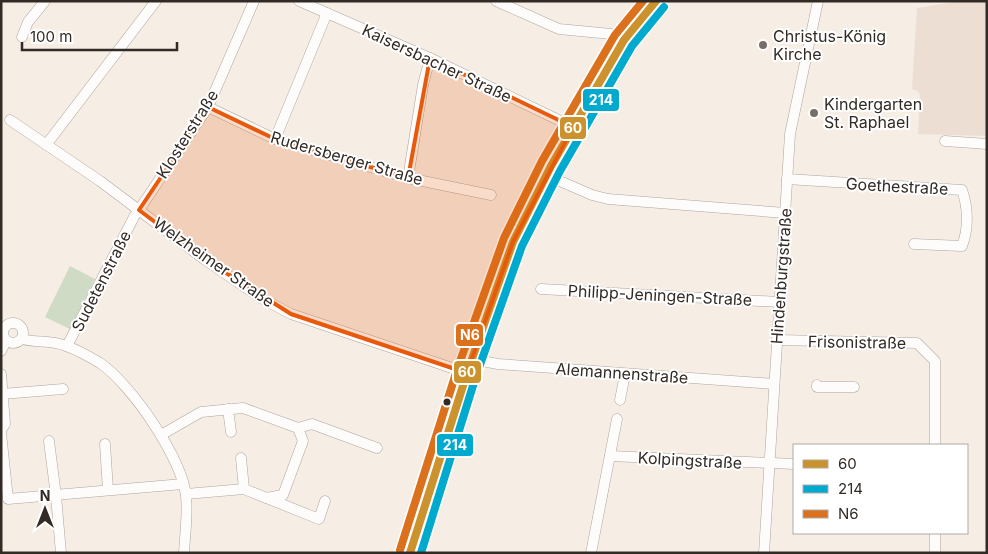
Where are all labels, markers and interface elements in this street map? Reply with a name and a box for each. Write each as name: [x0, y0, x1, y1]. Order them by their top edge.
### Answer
scale bar: [22, 20, 178, 52]
street label: Kaisersbacher Straße: [359, 20, 515, 106]
place label: Christus-König Kirche: [773, 26, 886, 64]
text: 100 m: [30, 27, 72, 46]
marker: Christus-König Kirche: [757, 39, 769, 51]
street label: Klosterstraße: [152, 86, 222, 182]
line badge: 214: [582, 88, 620, 112]
text: 214: [589, 91, 613, 108]
place label: Kindergarten St. Raphael: [824, 94, 922, 132]
marker: Kindergarten St. Raphael: [808, 107, 820, 119]
line badge: 60: [559, 116, 587, 140]
text: 60: [564, 119, 582, 136]
street label: Rudersberger Straße: [268, 127, 426, 189]
street label: Goethestraße: [845, 173, 949, 199]
street label: Hindenburgstraße: [766, 207, 796, 345]
street label: Welzheimer Straße: [150, 213, 278, 311]
street label: Sudetenstraße: [67, 227, 135, 335]
street label: Philipp-Jeningen-Straße: [567, 280, 753, 310]
line badge: N6: [455, 323, 484, 347]
text: N6: [460, 326, 480, 343]
street label: Frisonistraße: [808, 331, 906, 353]
street label: Alemannenstraße: [555, 358, 689, 388]
line badge: 60: [453, 360, 482, 384]
text: 60: [458, 363, 476, 380]
unlabelled marker: [442, 397, 452, 407]
line badge: 214: [436, 433, 474, 457]
text: 214: [443, 436, 467, 453]
legend: [793, 444, 968, 534]
street label: Kolpingstraße: [637, 447, 743, 473]
text: 60: [838, 454, 857, 473]
text: 214: [838, 479, 863, 498]
north arrow: [20, 484, 70, 534]
text: N: [40, 487, 50, 504]
text: N6: [838, 504, 859, 523]

